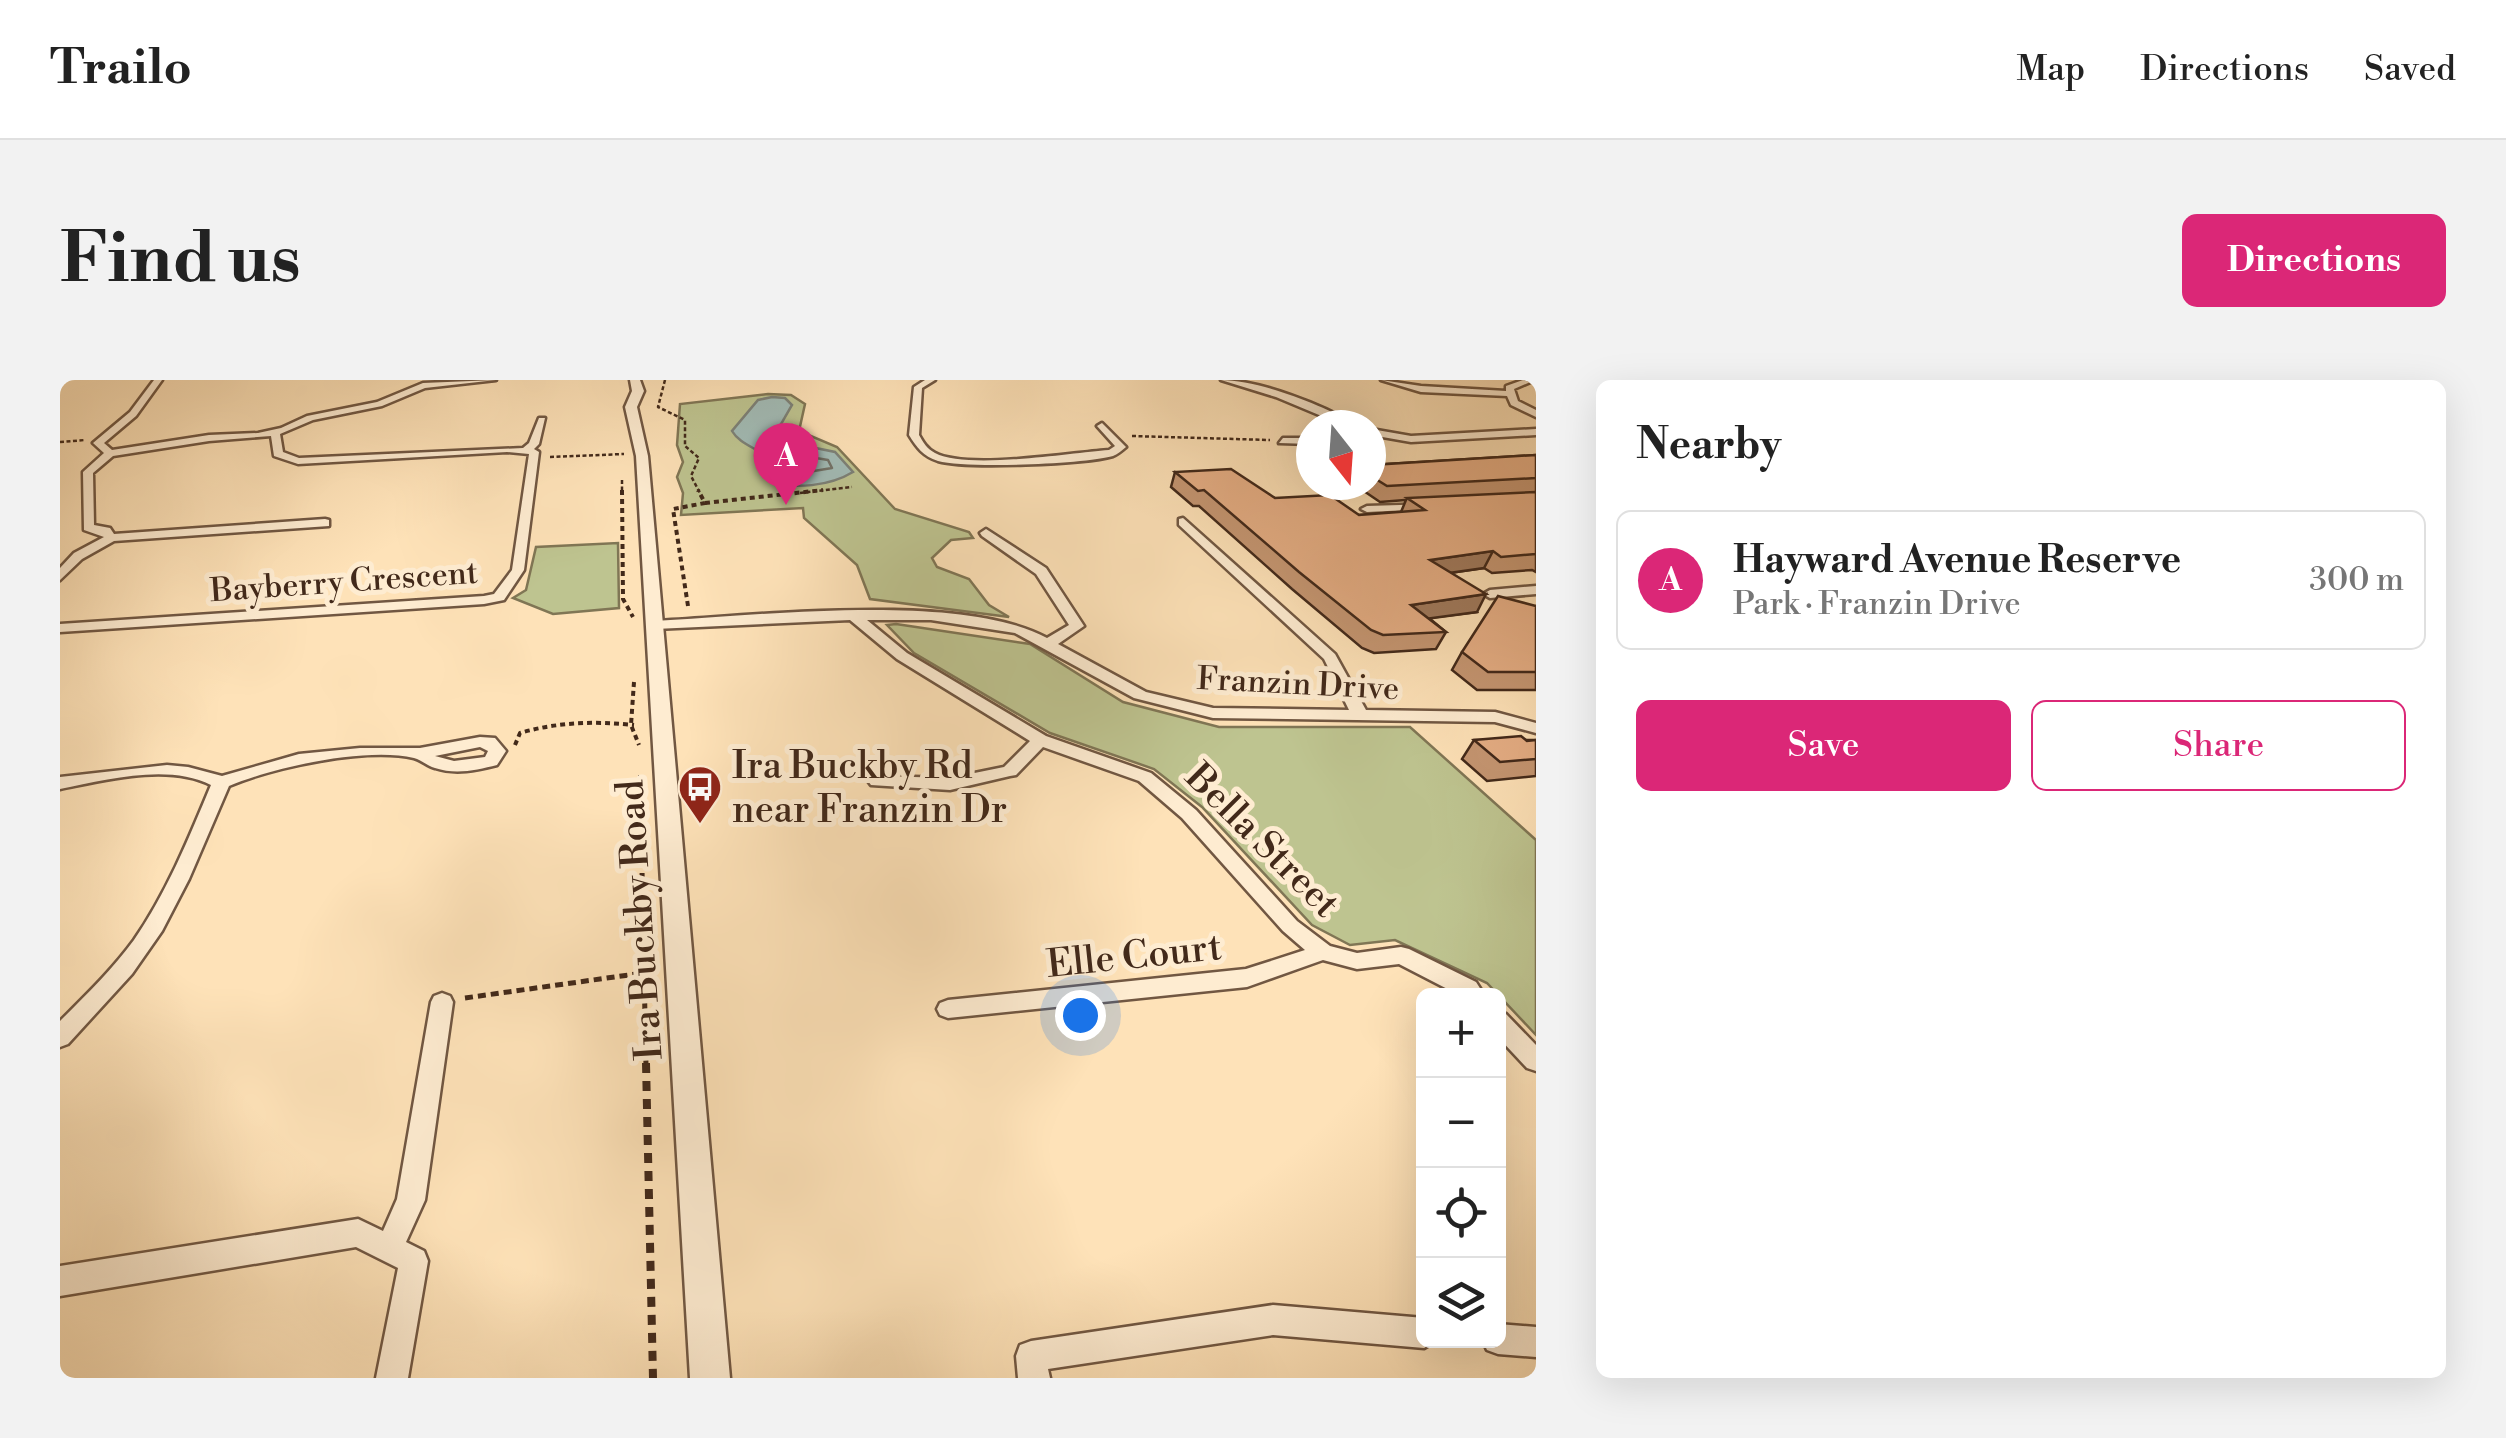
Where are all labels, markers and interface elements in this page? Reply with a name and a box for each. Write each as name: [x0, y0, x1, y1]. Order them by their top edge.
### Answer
text: Trailo: [50, 39, 192, 99]
text: Map: [2016, 48, 2085, 91]
text: Directions: [2140, 48, 2309, 91]
text: Saved: [2364, 48, 2456, 91]
button: Directions: [2182, 214, 2446, 307]
text: Find us: [60, 216, 301, 304]
north arrow: [1296, 410, 1386, 500]
text: Nearby: [1636, 419, 1781, 472]
pin: A: [754, 422, 818, 505]
text: Hayward Avenue Reserve: [1733, 537, 2181, 584]
street label: Bayberry Crescent: [208, 553, 479, 611]
text: A: [1659, 560, 1682, 600]
text: 300 m: [2309, 560, 2404, 600]
text: Park · Franzin Drive: [1733, 584, 2021, 624]
street label: Franzin Drive: [1196, 659, 1400, 709]
button: Save: [1636, 700, 2011, 791]
button: Share: [2031, 700, 2406, 791]
place label: Ira Buckby Rd near Franzin Dr: [732, 743, 1007, 834]
street label: Bella Street: [1174, 753, 1349, 928]
bus stop icon: Ira Buckby Rd near Franzin Dr: [677, 764, 723, 825]
street label: Ira Buckby Road: [607, 778, 674, 1062]
street label: Elle Court: [1044, 924, 1224, 989]
map controls: [1416, 988, 1506, 1348]
button: +: [1416, 988, 1506, 1078]
your location: [1055, 990, 1106, 1041]
button: −: [1416, 1078, 1506, 1168]
button: locate: [1416, 1168, 1506, 1258]
button: layers: [1416, 1258, 1506, 1348]

